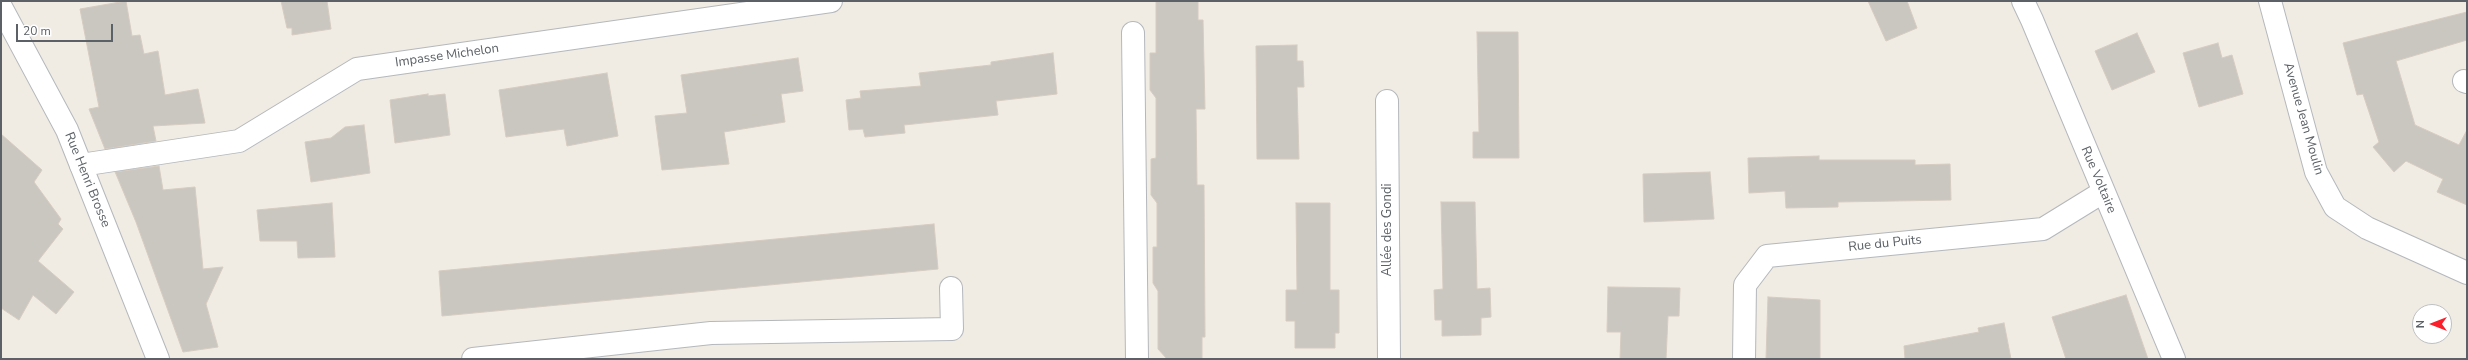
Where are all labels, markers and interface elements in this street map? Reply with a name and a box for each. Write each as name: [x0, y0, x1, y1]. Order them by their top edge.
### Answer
scale bar: [18, 16, 115, 42]
text: 20 m: [23, 23, 51, 39]
street label: Impasse Michelon: [394, 41, 500, 71]
street label: Avenue Jean Moulin: [2279, 61, 2327, 177]
street label: Rue Henri Brosse: [61, 130, 113, 230]
street label: Rue Voltaire: [2077, 144, 2119, 216]
street label: Allée des Gondi: [1380, 183, 1396, 277]
street label: Rue du Puits: [1848, 232, 1922, 256]
north arrow: [2412, 304, 2452, 344]
text: N: [2413, 320, 2428, 328]

